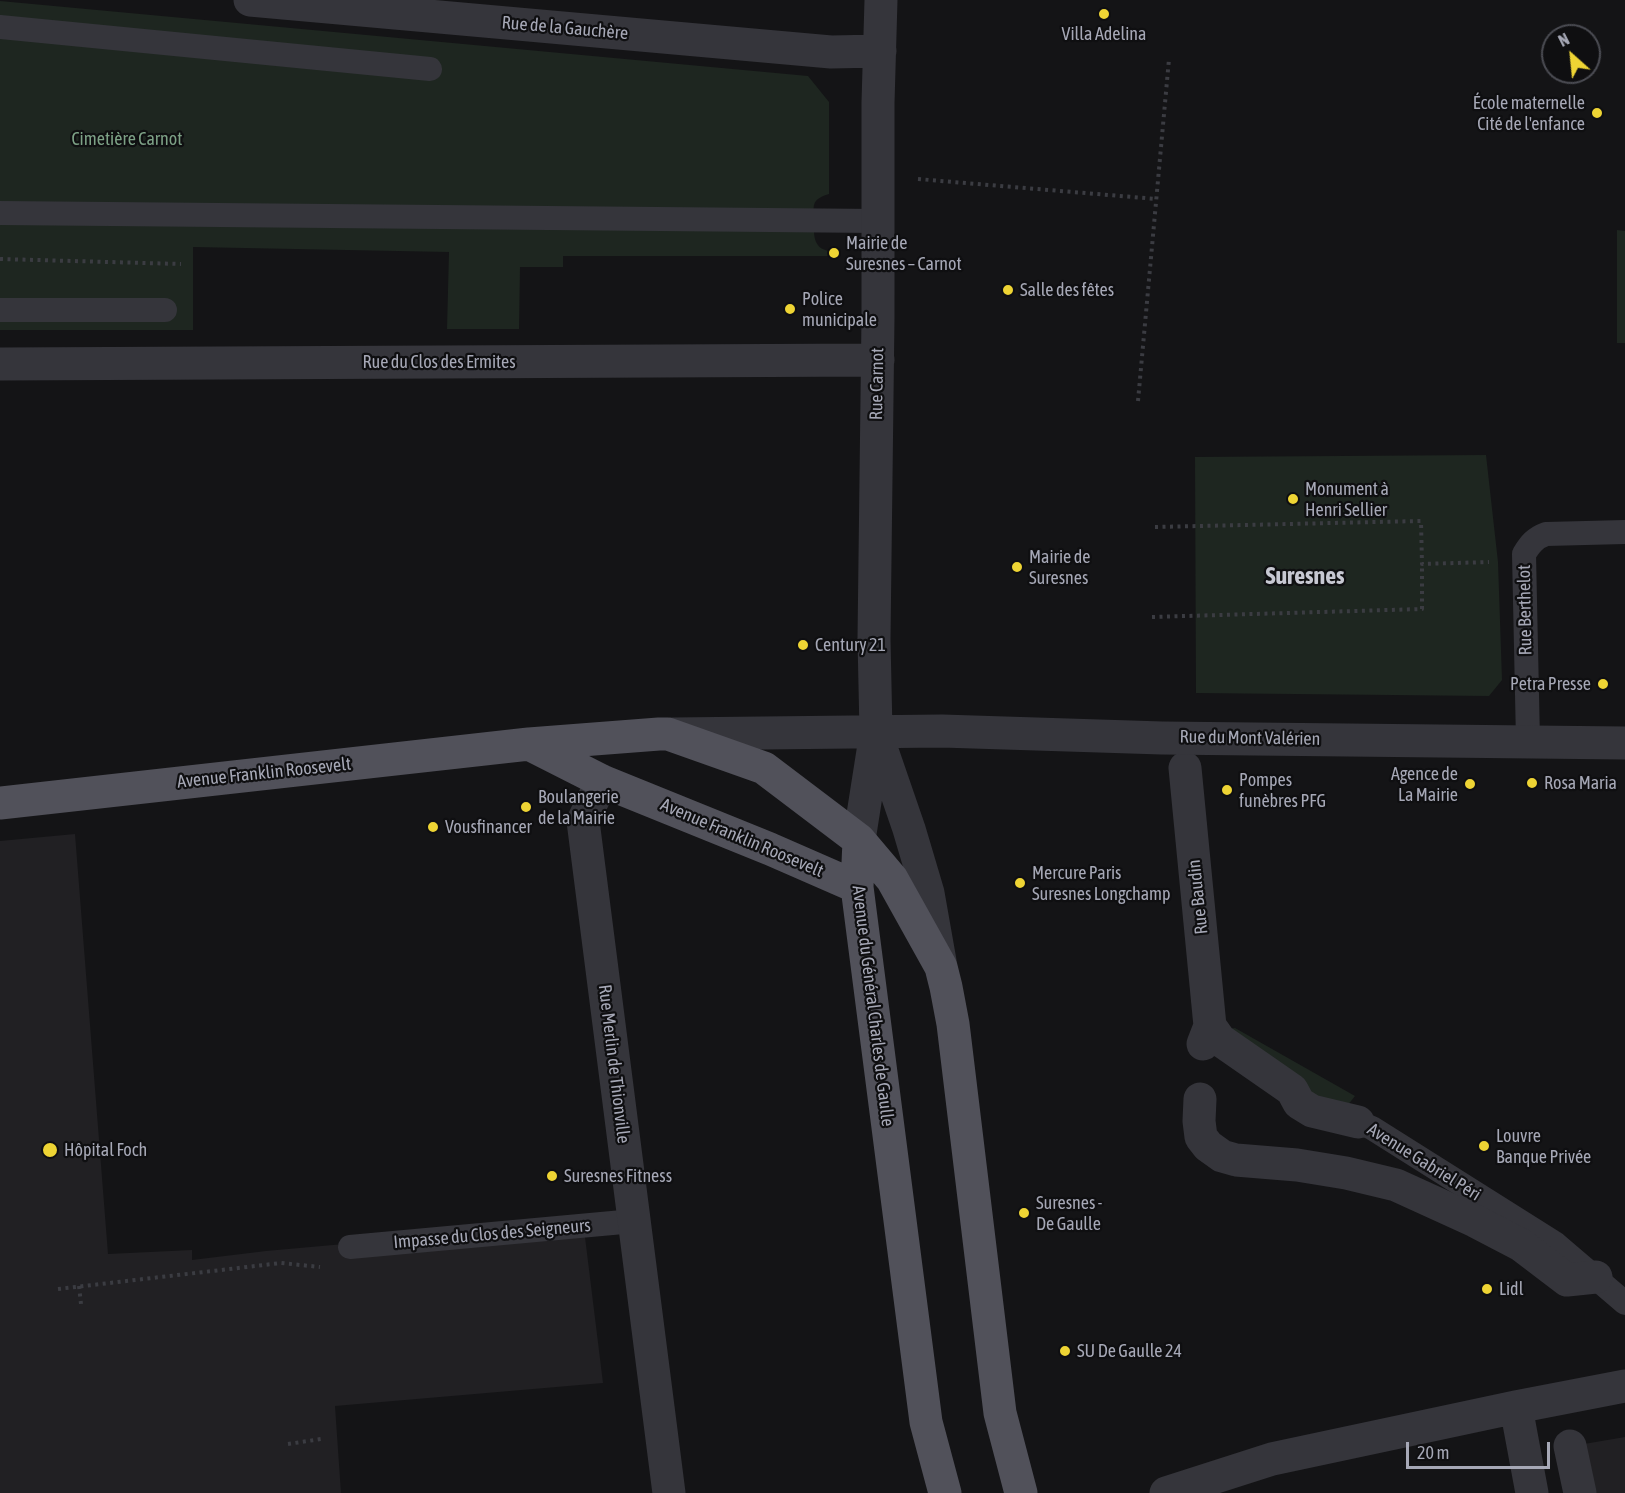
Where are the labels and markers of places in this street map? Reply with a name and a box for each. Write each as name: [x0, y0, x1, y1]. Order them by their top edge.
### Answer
marker: Villa Adelina: [1097, 7, 1111, 21]
place label: Villa Adelina: [1062, 23, 1146, 45]
place label: École maternelle Cité de l'enfance: [1473, 92, 1585, 134]
marker: École maternelle Cité de l'enfance: [1590, 106, 1604, 120]
place label: Mairie de Suresnes – Carnot: [846, 232, 962, 274]
marker: Mairie de Suresnes – Carnot: [827, 246, 841, 260]
place label: Salle des fêtes: [1020, 279, 1114, 301]
marker: Salle des fêtes: [1001, 283, 1015, 297]
place label: Police municipale: [802, 288, 877, 330]
marker: Police municipale: [783, 302, 797, 316]
place label: Monument à Henri Sellier: [1305, 478, 1389, 520]
marker: Monument à Henri Sellier: [1286, 492, 1300, 506]
place label: Mairie de Suresnes: [1029, 546, 1090, 588]
marker: Mairie de Suresnes: [1010, 560, 1024, 574]
place label: Century 21: [815, 634, 886, 656]
marker: Century 21: [796, 638, 810, 652]
place label: Petra Presse: [1510, 673, 1591, 695]
marker: Petra Presse: [1596, 677, 1610, 691]
place label: Agence de La Mairie: [1391, 763, 1458, 806]
place label: Pompes funèbres PFG: [1239, 769, 1326, 812]
place label: Rosa Maria: [1544, 772, 1617, 794]
marker: Rosa Maria: [1525, 776, 1539, 790]
marker: Agence de La Mairie: [1463, 777, 1477, 791]
marker: Pompes funèbres PFG: [1220, 783, 1234, 797]
place label: Boulangerie de la Mairie: [538, 786, 619, 828]
marker: Boulangerie de la Mairie: [519, 800, 533, 814]
place label: Vousfinancer: [445, 816, 532, 838]
marker: Vousfinancer: [426, 820, 440, 834]
place label: Mercure Paris Suresnes Longchamp: [1032, 862, 1171, 904]
marker: Mercure Paris Suresnes Longchamp: [1013, 876, 1027, 890]
place label: Louvre Banque Privée: [1496, 1125, 1591, 1168]
place label: Hôpital Foch: [64, 1139, 147, 1161]
marker: Louvre Banque Privée: [1477, 1139, 1491, 1153]
marker: Hôpital Foch: [41, 1141, 59, 1159]
place label: Suresnes Fitness: [564, 1165, 672, 1187]
marker: Suresnes Fitness: [545, 1169, 559, 1183]
place label: Suresnes - De Gaulle: [1036, 1192, 1102, 1234]
marker: Suresnes - De Gaulle: [1017, 1206, 1031, 1220]
place label: Lidl: [1499, 1278, 1523, 1300]
marker: Lidl: [1480, 1282, 1494, 1296]
place label: SU De Gaulle 24: [1077, 1340, 1182, 1362]
marker: SU De Gaulle 24: [1058, 1344, 1072, 1358]

